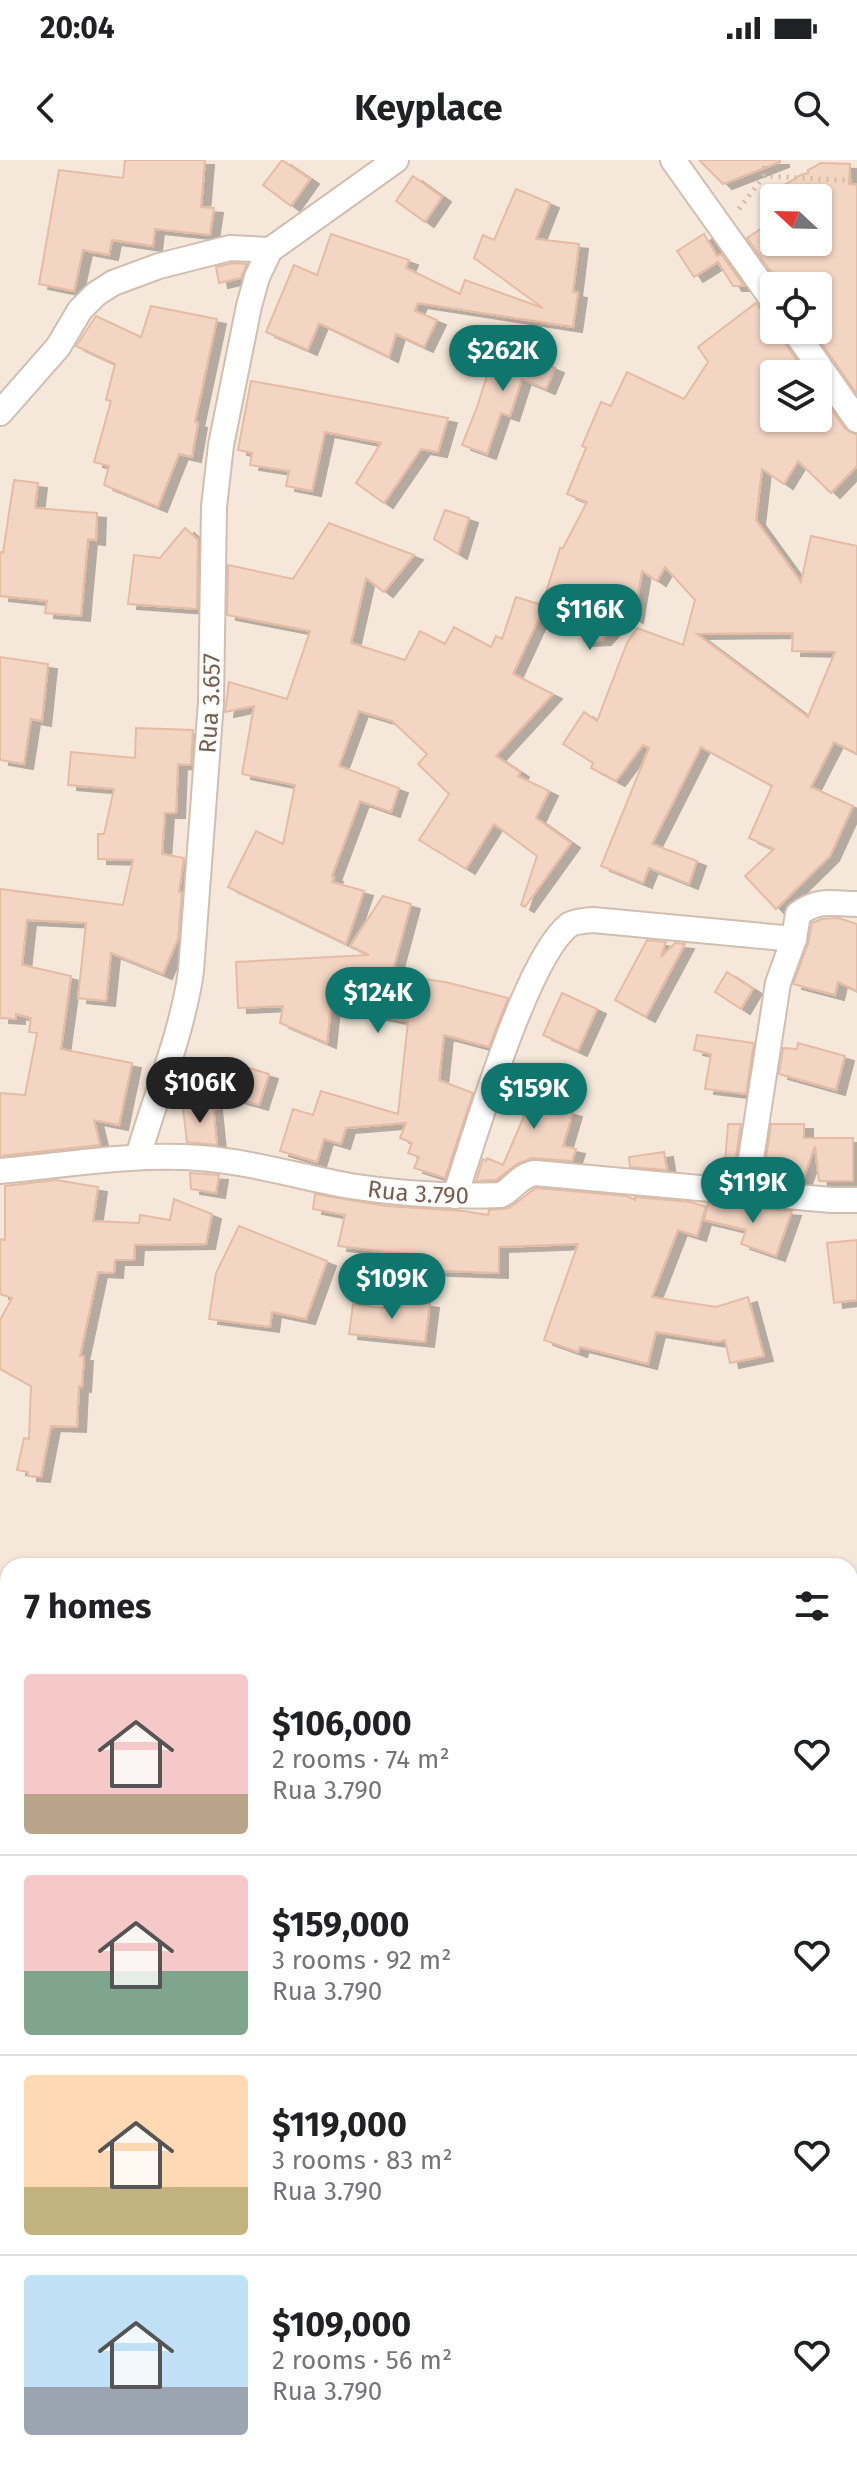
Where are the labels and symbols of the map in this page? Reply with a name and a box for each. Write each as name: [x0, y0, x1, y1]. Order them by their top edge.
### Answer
north arrow: [760, 184, 832, 256]
pin: $262K: [447, 325, 559, 393]
pin: $116K: [534, 584, 646, 652]
street label: Rua 3.657: [193, 653, 226, 754]
pin: $124K: [322, 967, 434, 1035]
pin: $106K: [144, 1057, 256, 1125]
pin: $159K: [478, 1063, 590, 1131]
pin: $119K: [697, 1157, 809, 1225]
street label: Rua 3.790: [366, 1175, 469, 1210]
pin: $109K: [336, 1253, 448, 1321]

